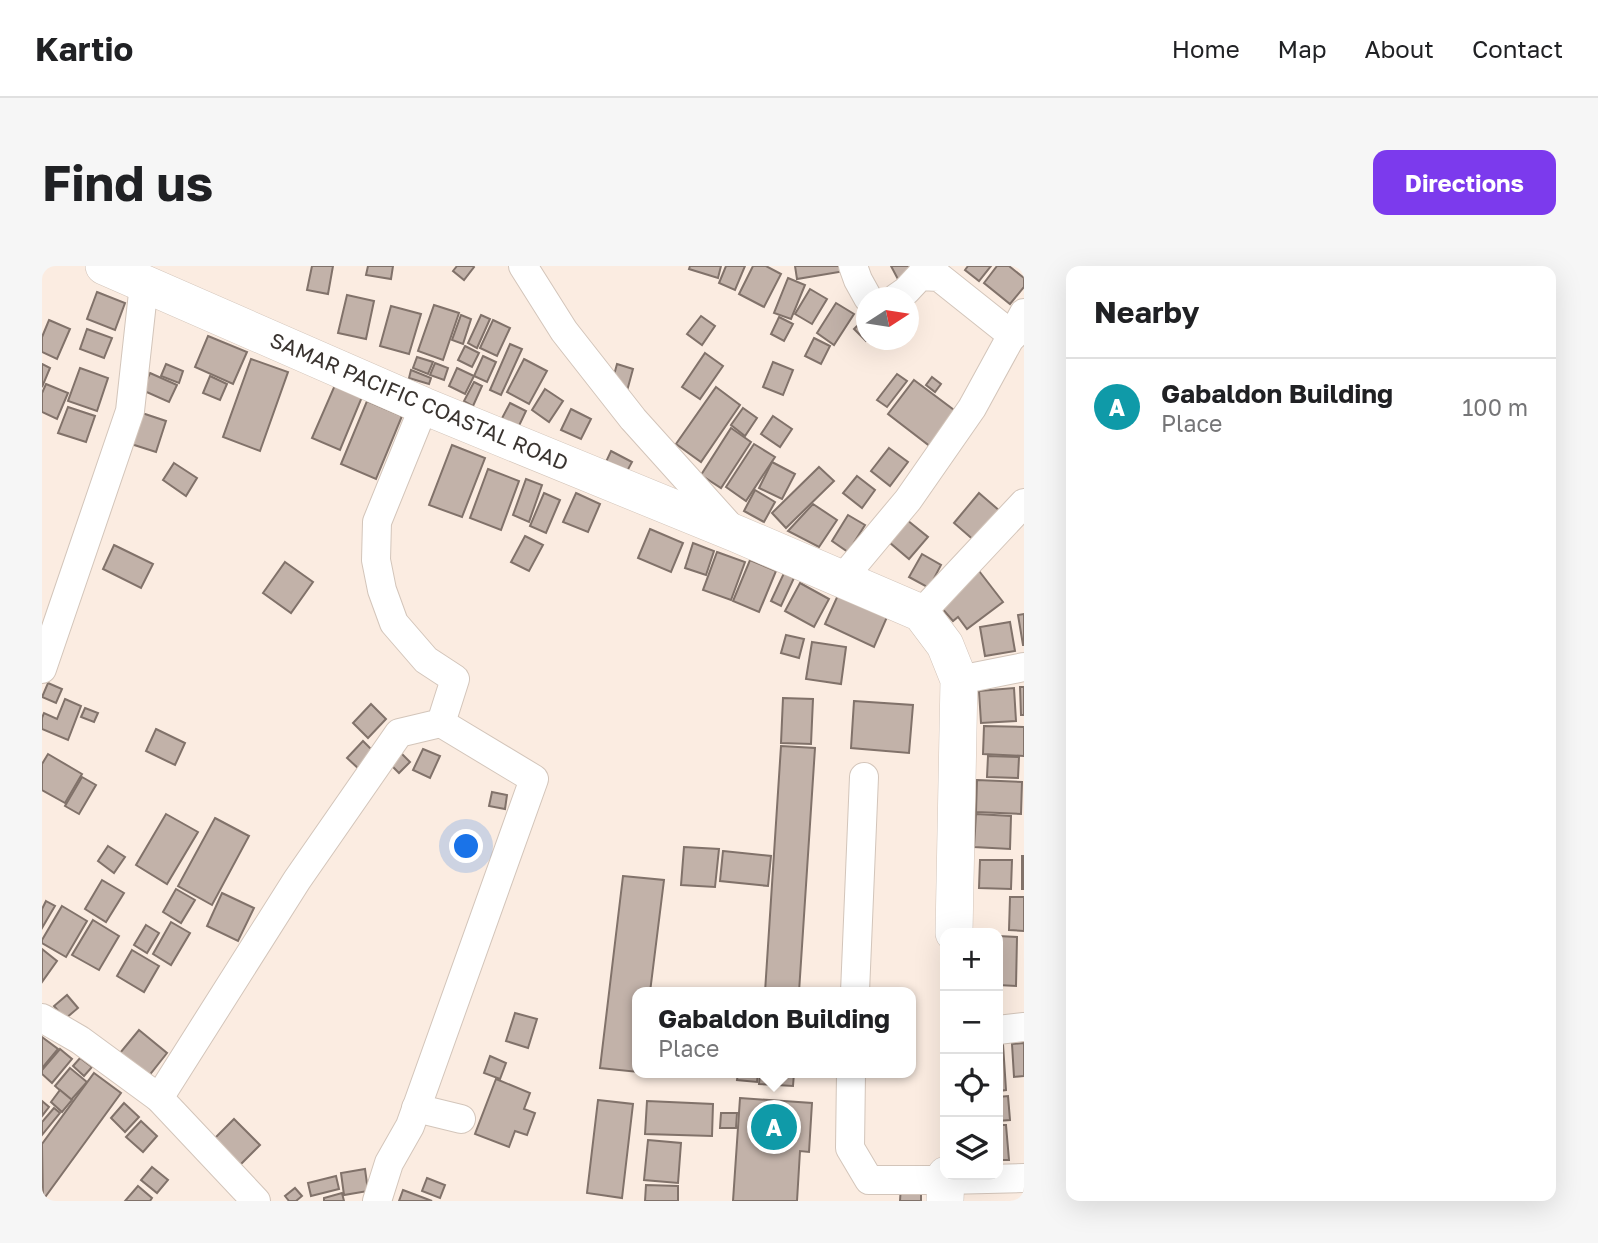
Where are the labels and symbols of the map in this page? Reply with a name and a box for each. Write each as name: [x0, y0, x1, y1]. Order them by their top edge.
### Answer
north arrow: [856, 287, 919, 350]
street label: SAMAR PACIFIC COASTAL ROAD: [266, 326, 572, 476]
your location: [449, 829, 483, 863]
pin: A: [751, 1101, 797, 1153]

